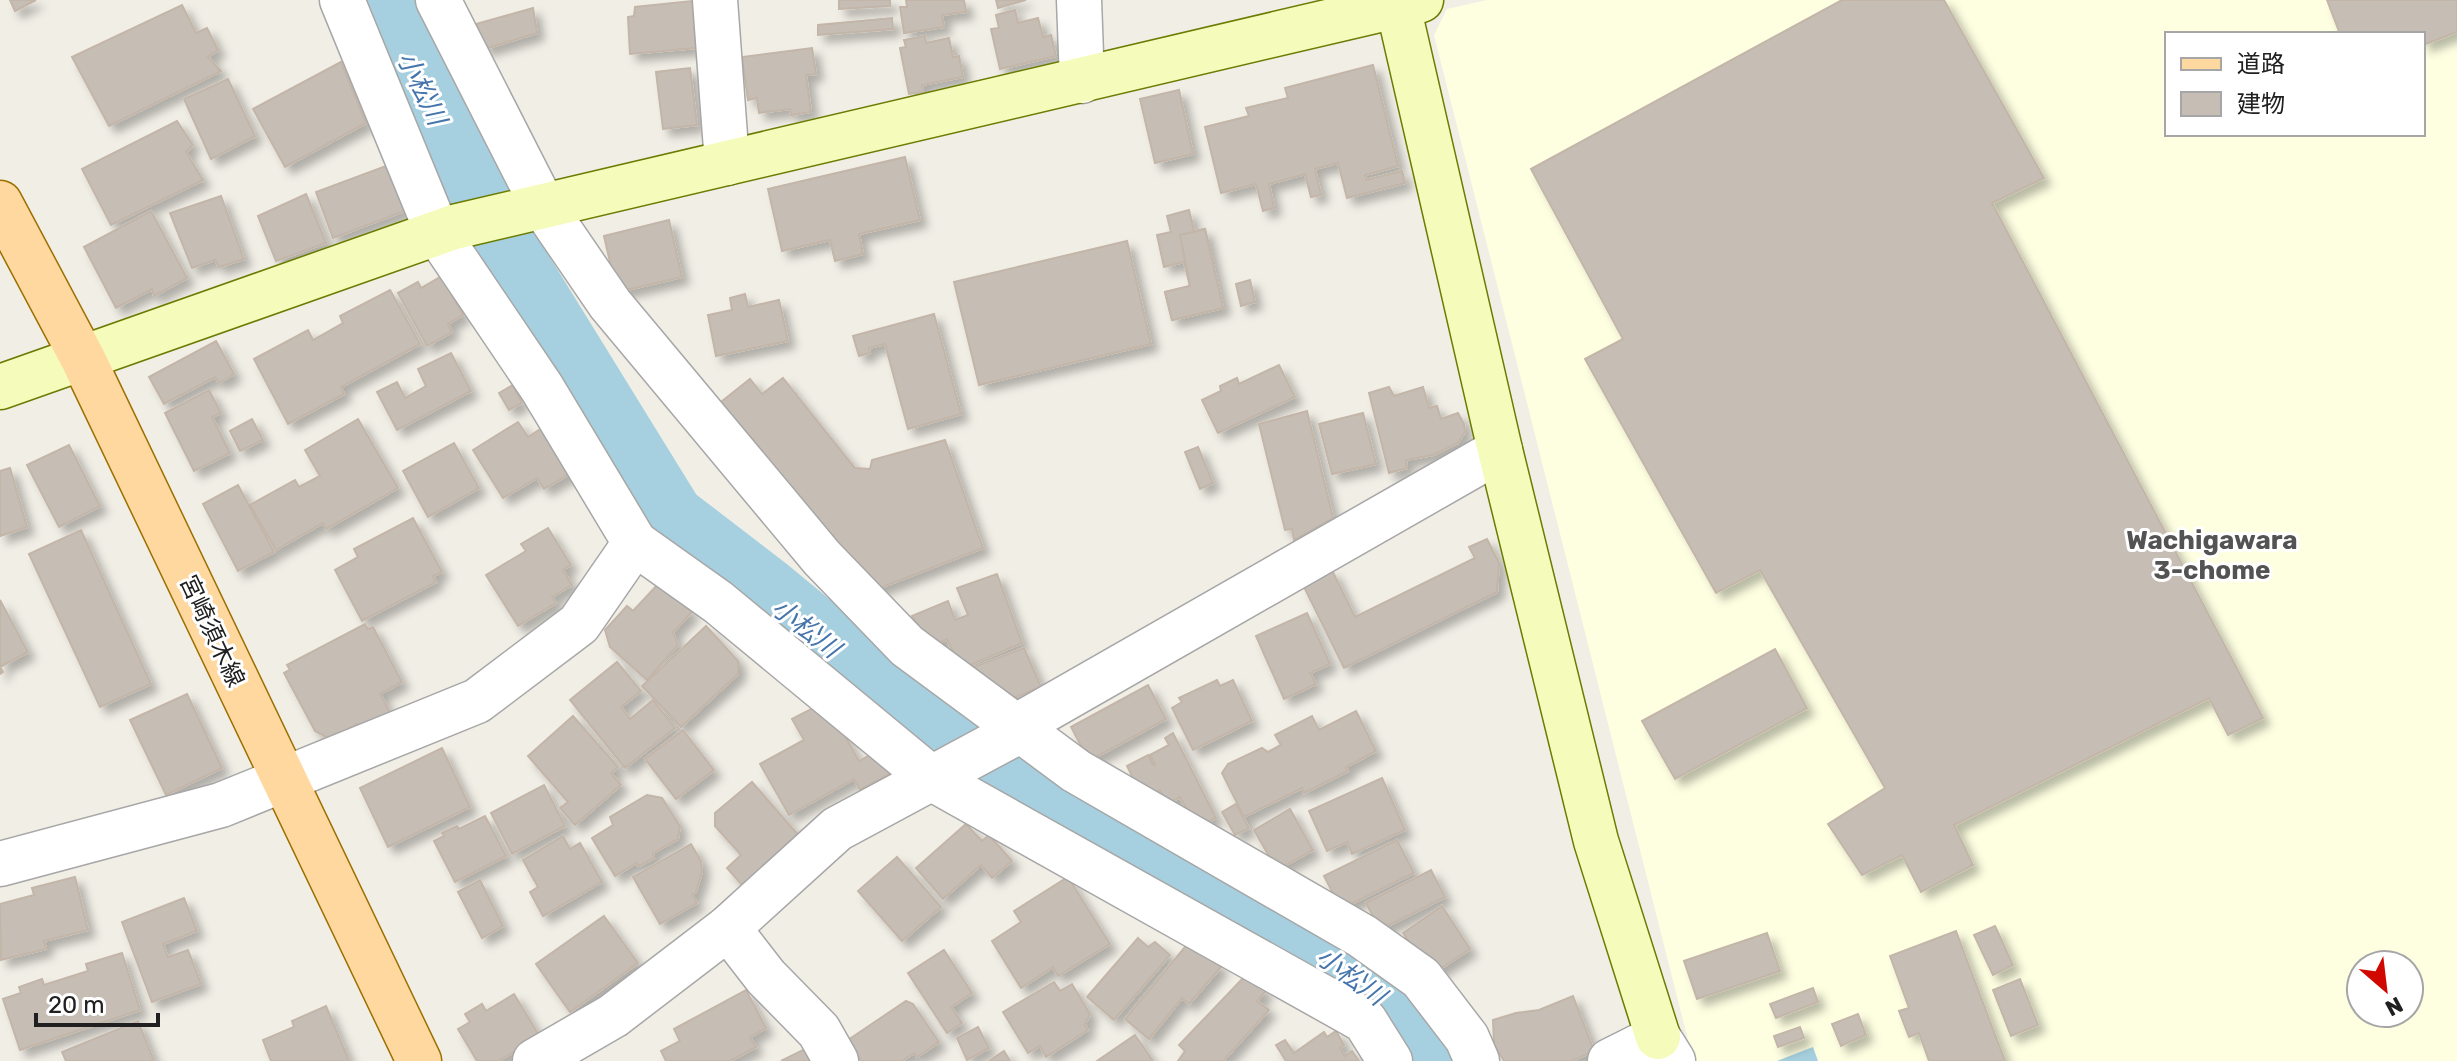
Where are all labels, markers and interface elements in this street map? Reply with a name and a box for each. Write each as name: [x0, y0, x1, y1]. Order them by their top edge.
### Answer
legend: [2165, 32, 2425, 136]
water label: 小松川: [391, 46, 454, 133]
text: 道路: [2237, 50, 2285, 78]
text: 建物: [2237, 90, 2285, 118]
district label: Wachigawara 3-chome: [2126, 525, 2298, 586]
street label: 宮崎須木線: [174, 571, 250, 691]
water label: 小松川: [765, 592, 848, 666]
water label: 小松川: [1310, 941, 1394, 1014]
north arrow: [2345, 949, 2425, 1029]
scale bar: [36, 977, 158, 1027]
text: 20 m: [48, 991, 105, 1019]
text: N: [2381, 991, 2407, 1022]

